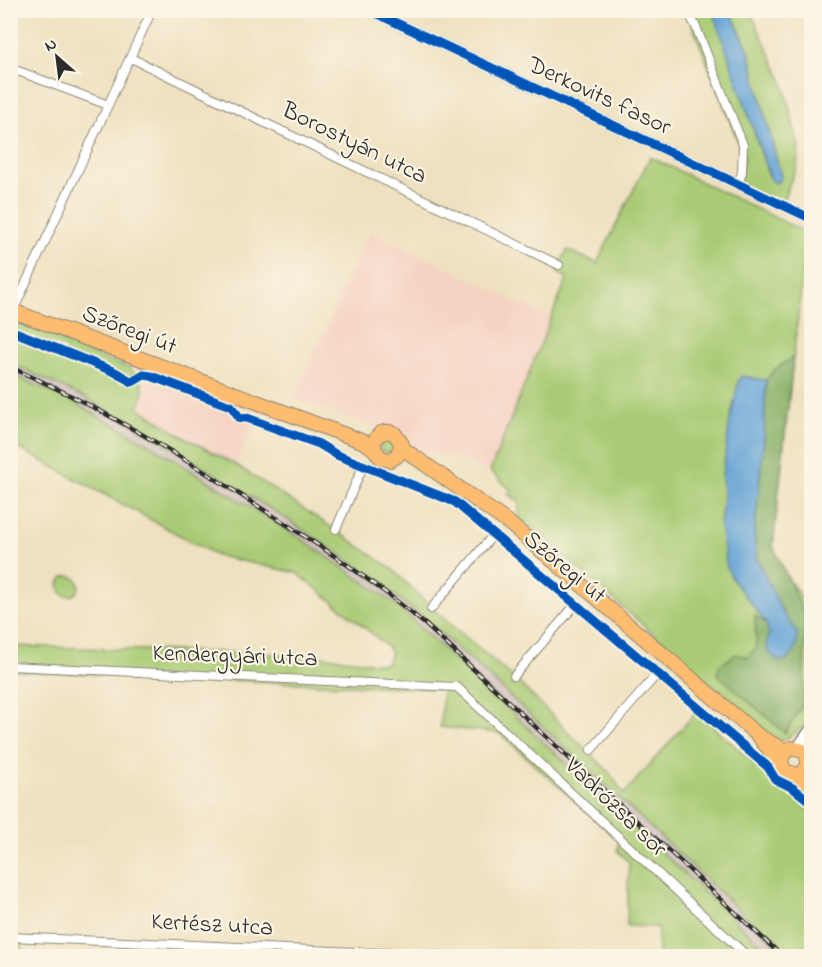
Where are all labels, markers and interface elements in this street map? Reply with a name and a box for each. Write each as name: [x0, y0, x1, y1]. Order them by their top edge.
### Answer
north arrow: [27, 27, 87, 87]
text: N: [40, 32, 61, 59]
street label: Derkovits fasor: [521, 48, 677, 146]
street label: Borostyán utca: [274, 93, 432, 195]
street label: Szőregi út: [77, 297, 181, 365]
street label: Szőregi út: [515, 523, 613, 613]
street label: Kendergyári utca: [152, 637, 318, 678]
street label: Vadrózsa sor: [555, 749, 675, 866]
street label: Kertész utca: [150, 905, 274, 947]

